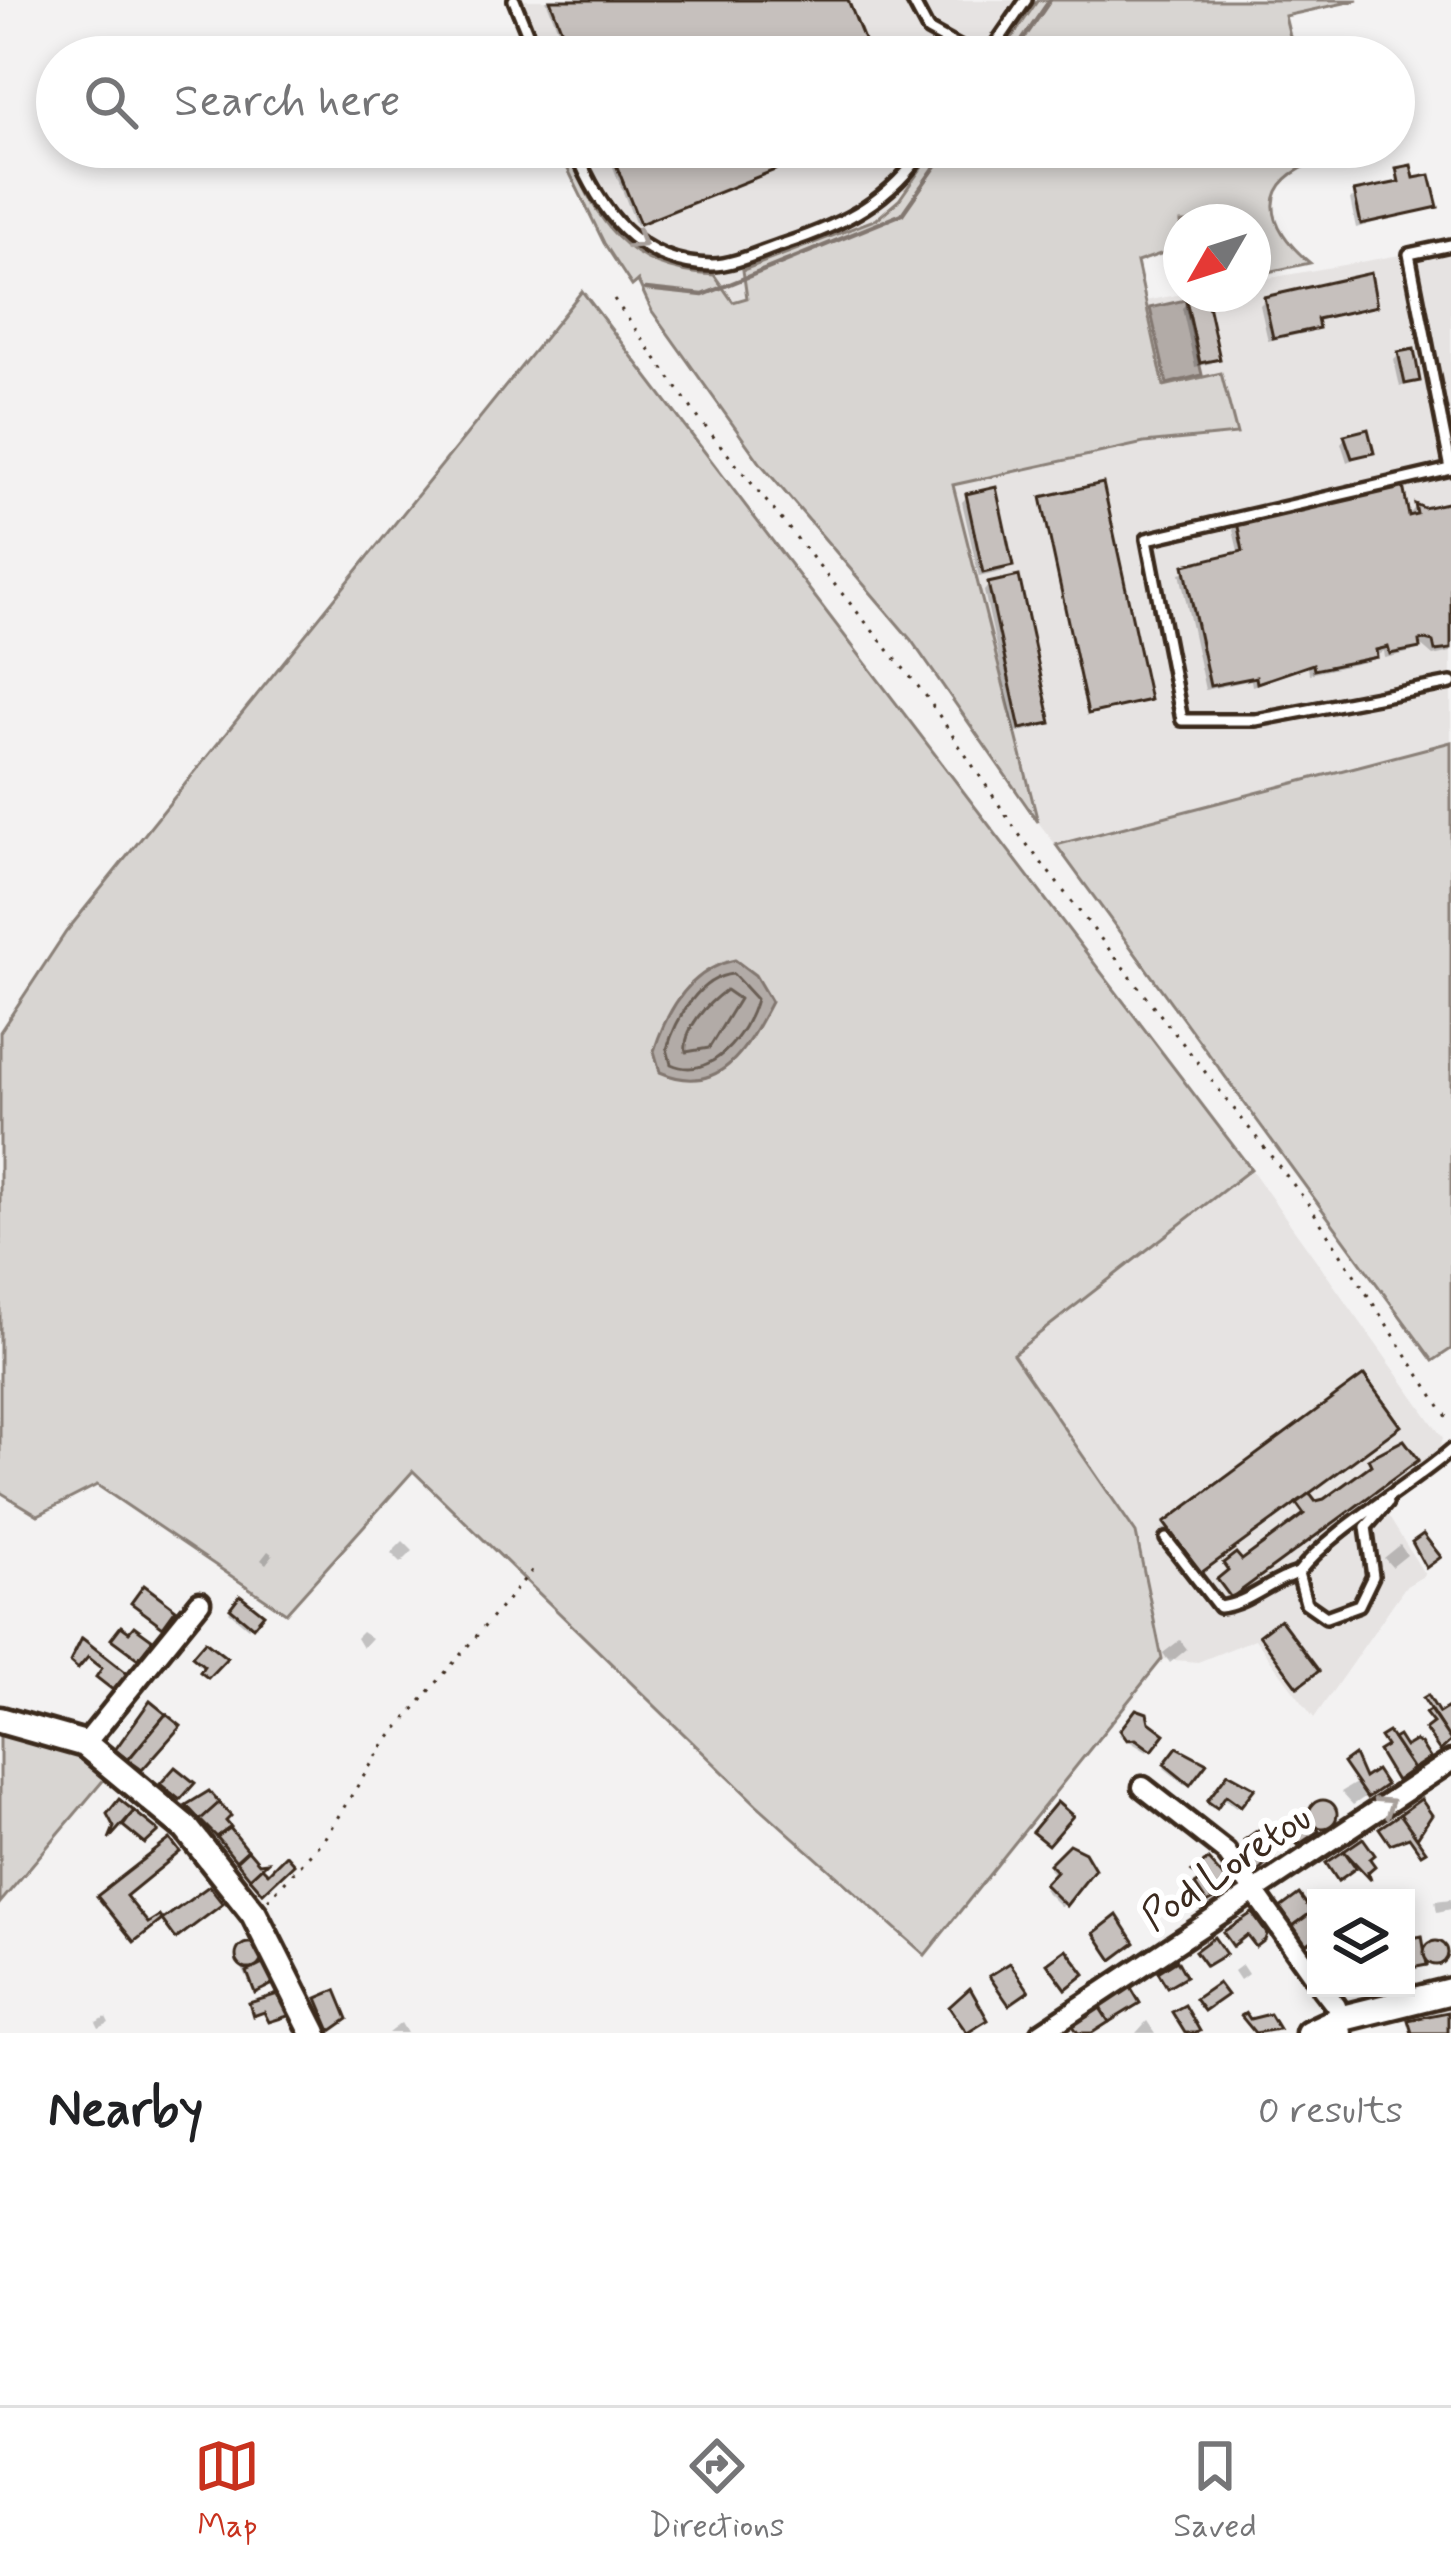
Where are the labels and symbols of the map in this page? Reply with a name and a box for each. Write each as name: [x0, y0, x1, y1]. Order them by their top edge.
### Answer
north arrow: [1163, 204, 1271, 312]
one-way arrow: [625, 226, 647, 248]
street label: Pod Loretou: [1131, 1791, 1323, 1945]
one-way arrow: [1373, 1797, 1395, 1819]

